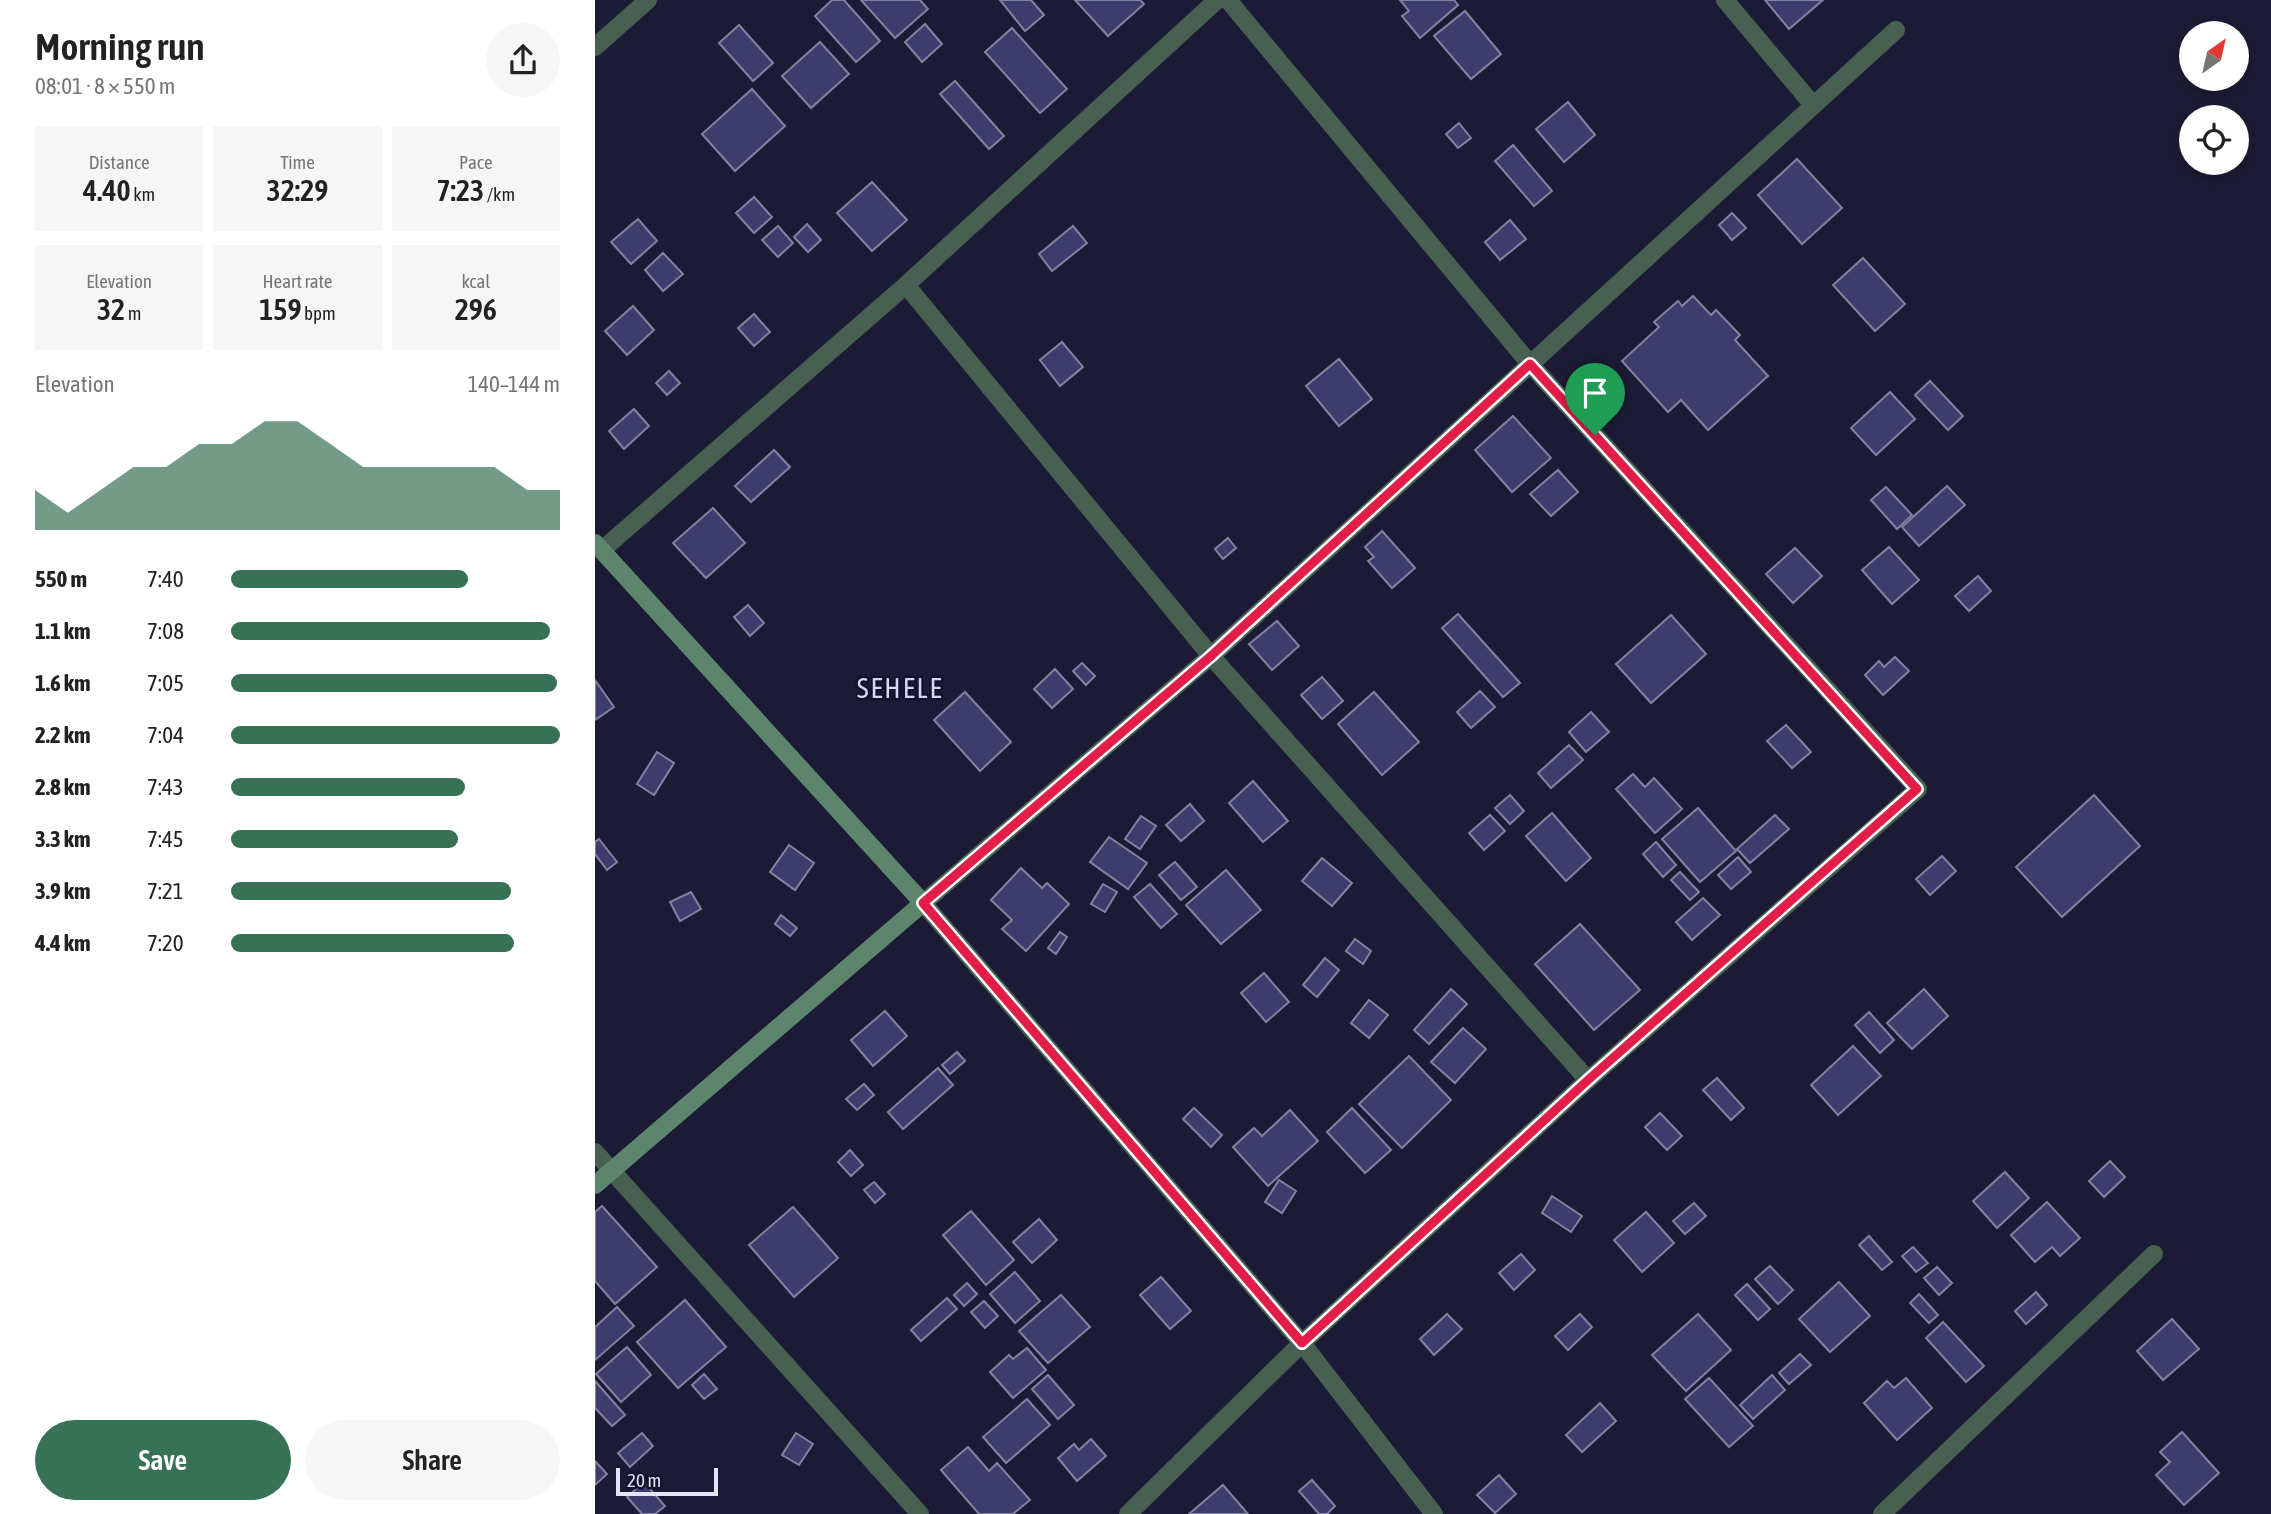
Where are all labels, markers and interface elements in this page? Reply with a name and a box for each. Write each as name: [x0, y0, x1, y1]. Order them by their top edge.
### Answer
north arrow: [2179, 21, 2249, 91]
map controls: [2179, 21, 2249, 175]
button: share: [486, 23, 560, 97]
text: Morning run: [35, 25, 205, 68]
text: 08:01 · 8 × 550 m: [35, 73, 175, 99]
button: locate: [2179, 105, 2249, 175]
text: Distance: [89, 151, 150, 173]
text: Time: [280, 151, 315, 173]
text: Pace: [459, 151, 493, 173]
text: 4.40: [83, 173, 131, 207]
text: 32:29: [267, 173, 328, 207]
text: 7:23: [436, 173, 484, 207]
text: km: [131, 183, 155, 205]
text: /km: [484, 183, 515, 205]
text: Elevation: [86, 270, 152, 292]
text: Heart rate: [263, 270, 332, 292]
text: kcal: [461, 270, 490, 292]
text: 32: [97, 292, 125, 326]
text: 159: [259, 292, 302, 326]
text: 296: [455, 292, 497, 326]
text: m: [125, 302, 141, 324]
text: bpm: [302, 302, 336, 324]
pin: [1565, 363, 1625, 435]
text: Elevation: [35, 371, 115, 397]
text: 140–144 m: [467, 371, 560, 397]
icon: arrive: [1576, 374, 1614, 412]
text: 550 m: [35, 566, 87, 592]
text: 7:40: [147, 566, 184, 592]
text: 1.1 km: [35, 618, 91, 644]
text: 7:08: [147, 618, 184, 644]
text: 1.6 km: [35, 670, 91, 696]
text: 7:05: [147, 670, 184, 696]
district label: SEHELE: [857, 672, 943, 704]
text: 2.2 km: [35, 722, 91, 748]
text: 7:04: [147, 722, 184, 748]
text: 2.8 km: [35, 774, 91, 800]
text: 7:43: [147, 774, 184, 800]
text: 3.3 km: [35, 826, 91, 852]
text: 7:45: [147, 826, 184, 852]
text: 3.9 km: [35, 878, 91, 904]
text: 7:21: [147, 878, 184, 904]
text: 4.4 km: [35, 930, 91, 956]
text: 7:20: [147, 930, 184, 956]
button: Save: [35, 1420, 291, 1500]
button: Share: [305, 1420, 560, 1500]
scale bar: [616, 1465, 717, 1497]
text: 20 m: [627, 1469, 661, 1491]

